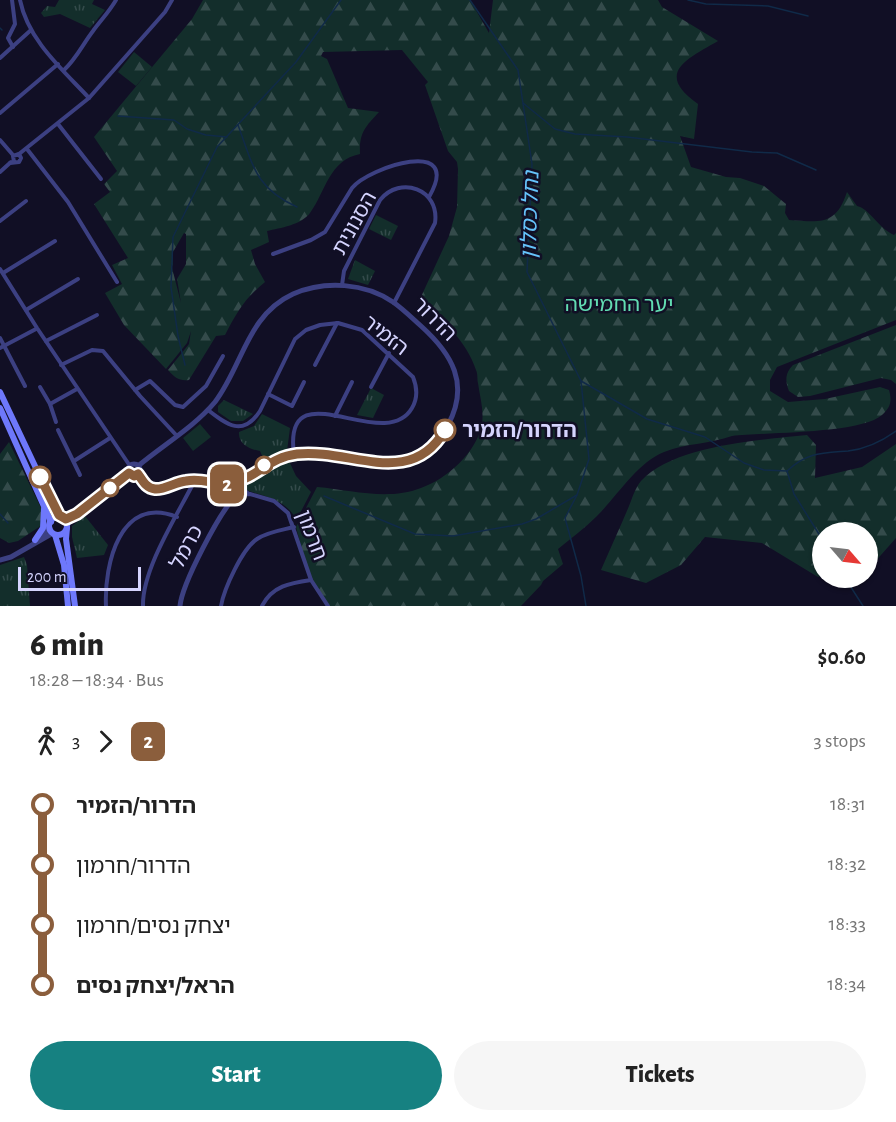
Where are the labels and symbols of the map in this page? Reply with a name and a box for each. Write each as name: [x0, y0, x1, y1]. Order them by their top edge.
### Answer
water label: נחל כסלון: [517, 169, 544, 259]
street label: הסנונית: [329, 188, 380, 258]
street label: הדרור: [409, 294, 460, 345]
park label: יער החמישה: [565, 294, 673, 315]
street label: הזמיר: [359, 312, 412, 359]
marker: הדרור/הזמיר: [434, 419, 456, 441]
place label: הדרור/הזמיר: [462, 420, 577, 441]
unlabelled marker: [255, 456, 273, 474]
line badge: 2: [208, 464, 246, 504]
unlabelled marker: [29, 466, 51, 488]
unlabelled marker: [101, 479, 119, 497]
street label: חרמון: [292, 507, 331, 563]
street label: כרמל: [166, 522, 207, 573]
north arrow: [812, 522, 878, 588]
scale bar: [18, 564, 141, 592]

